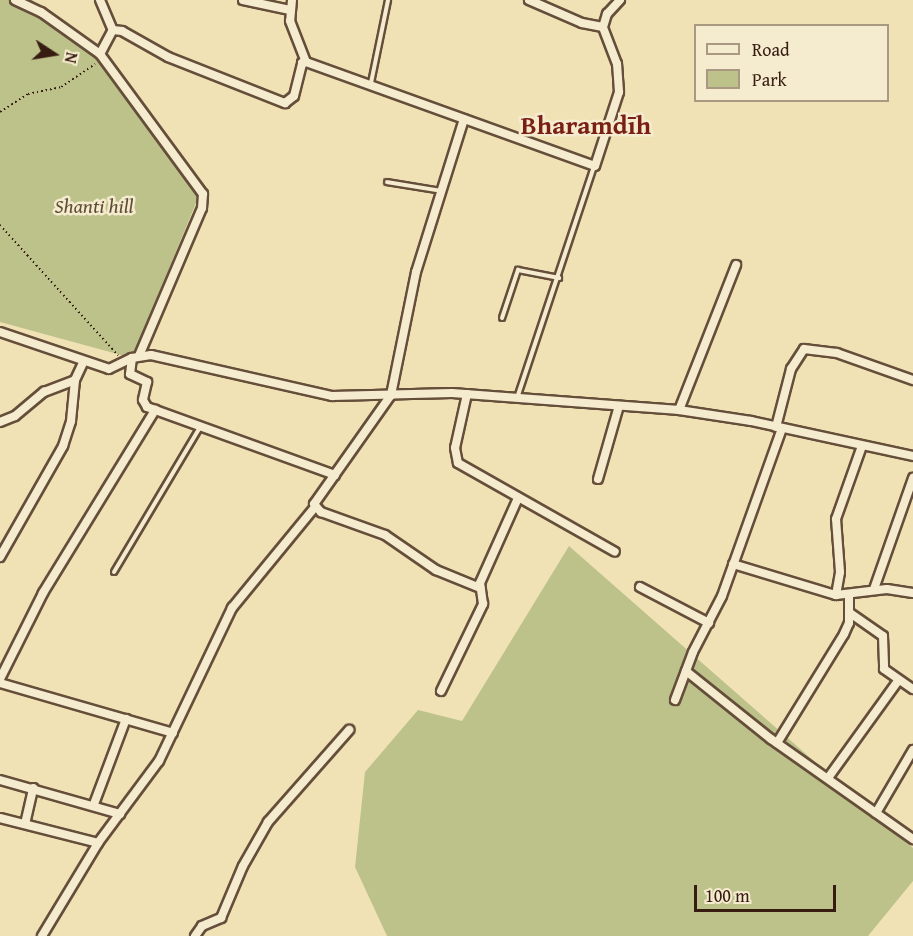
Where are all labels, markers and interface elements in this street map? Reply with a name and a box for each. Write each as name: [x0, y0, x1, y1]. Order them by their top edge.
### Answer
north arrow: [24, 24, 84, 84]
legend: [694, 24, 889, 102]
text: Road: [752, 36, 790, 63]
text: N: [59, 50, 84, 65]
text: Park: [752, 66, 787, 93]
district label: Bharamdīh: [521, 109, 651, 141]
park label: Shanti hill: [55, 193, 133, 217]
scale bar: [697, 873, 840, 911]
text: 100 m: [705, 882, 750, 909]

